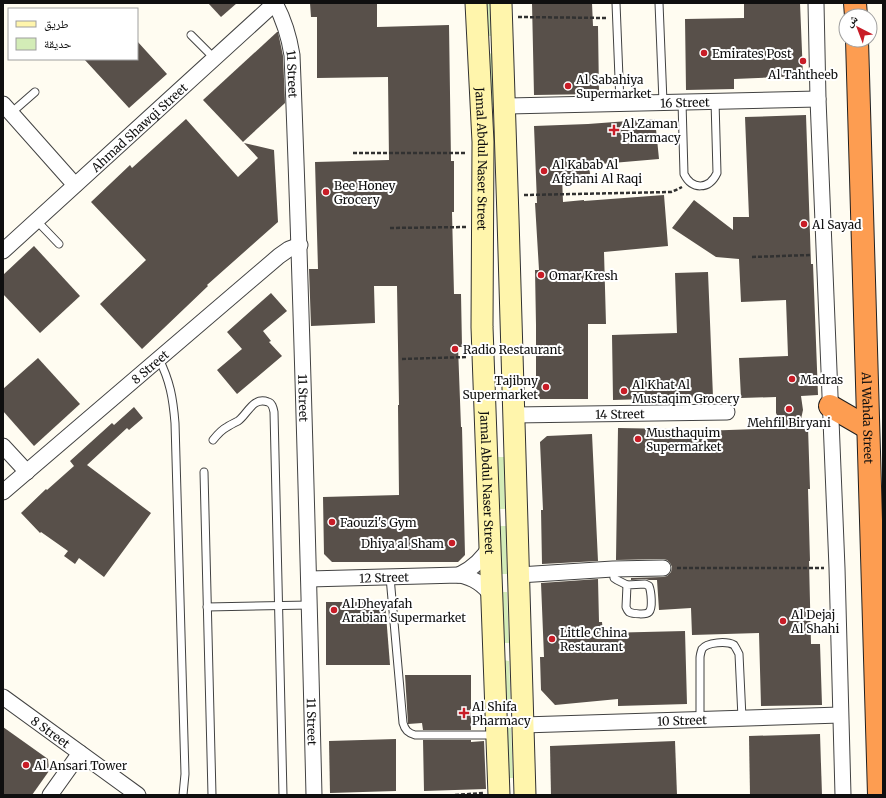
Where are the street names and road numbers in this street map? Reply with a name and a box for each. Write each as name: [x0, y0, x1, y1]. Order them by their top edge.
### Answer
street label: 11 Street: [284, 49, 301, 99]
street label: Ahmad Shawqi Street: [87, 79, 190, 175]
street label: Jamal Abdul Naser Street: [473, 86, 491, 231]
street label: 16 Street: [660, 94, 710, 110]
street label: 8 Street: [128, 346, 172, 387]
street label: Al Wahda Street: [859, 371, 877, 464]
street label: 11 Street: [296, 374, 312, 422]
street label: 14 Street: [595, 406, 645, 421]
street label: Jamal Abdul Naser Street: [478, 410, 498, 555]
street label: 12 Street: [359, 569, 409, 585]
street label: 11 Street: [304, 698, 320, 746]
street label: 10 Street: [657, 712, 707, 728]
street label: 8 Street: [28, 713, 73, 751]

